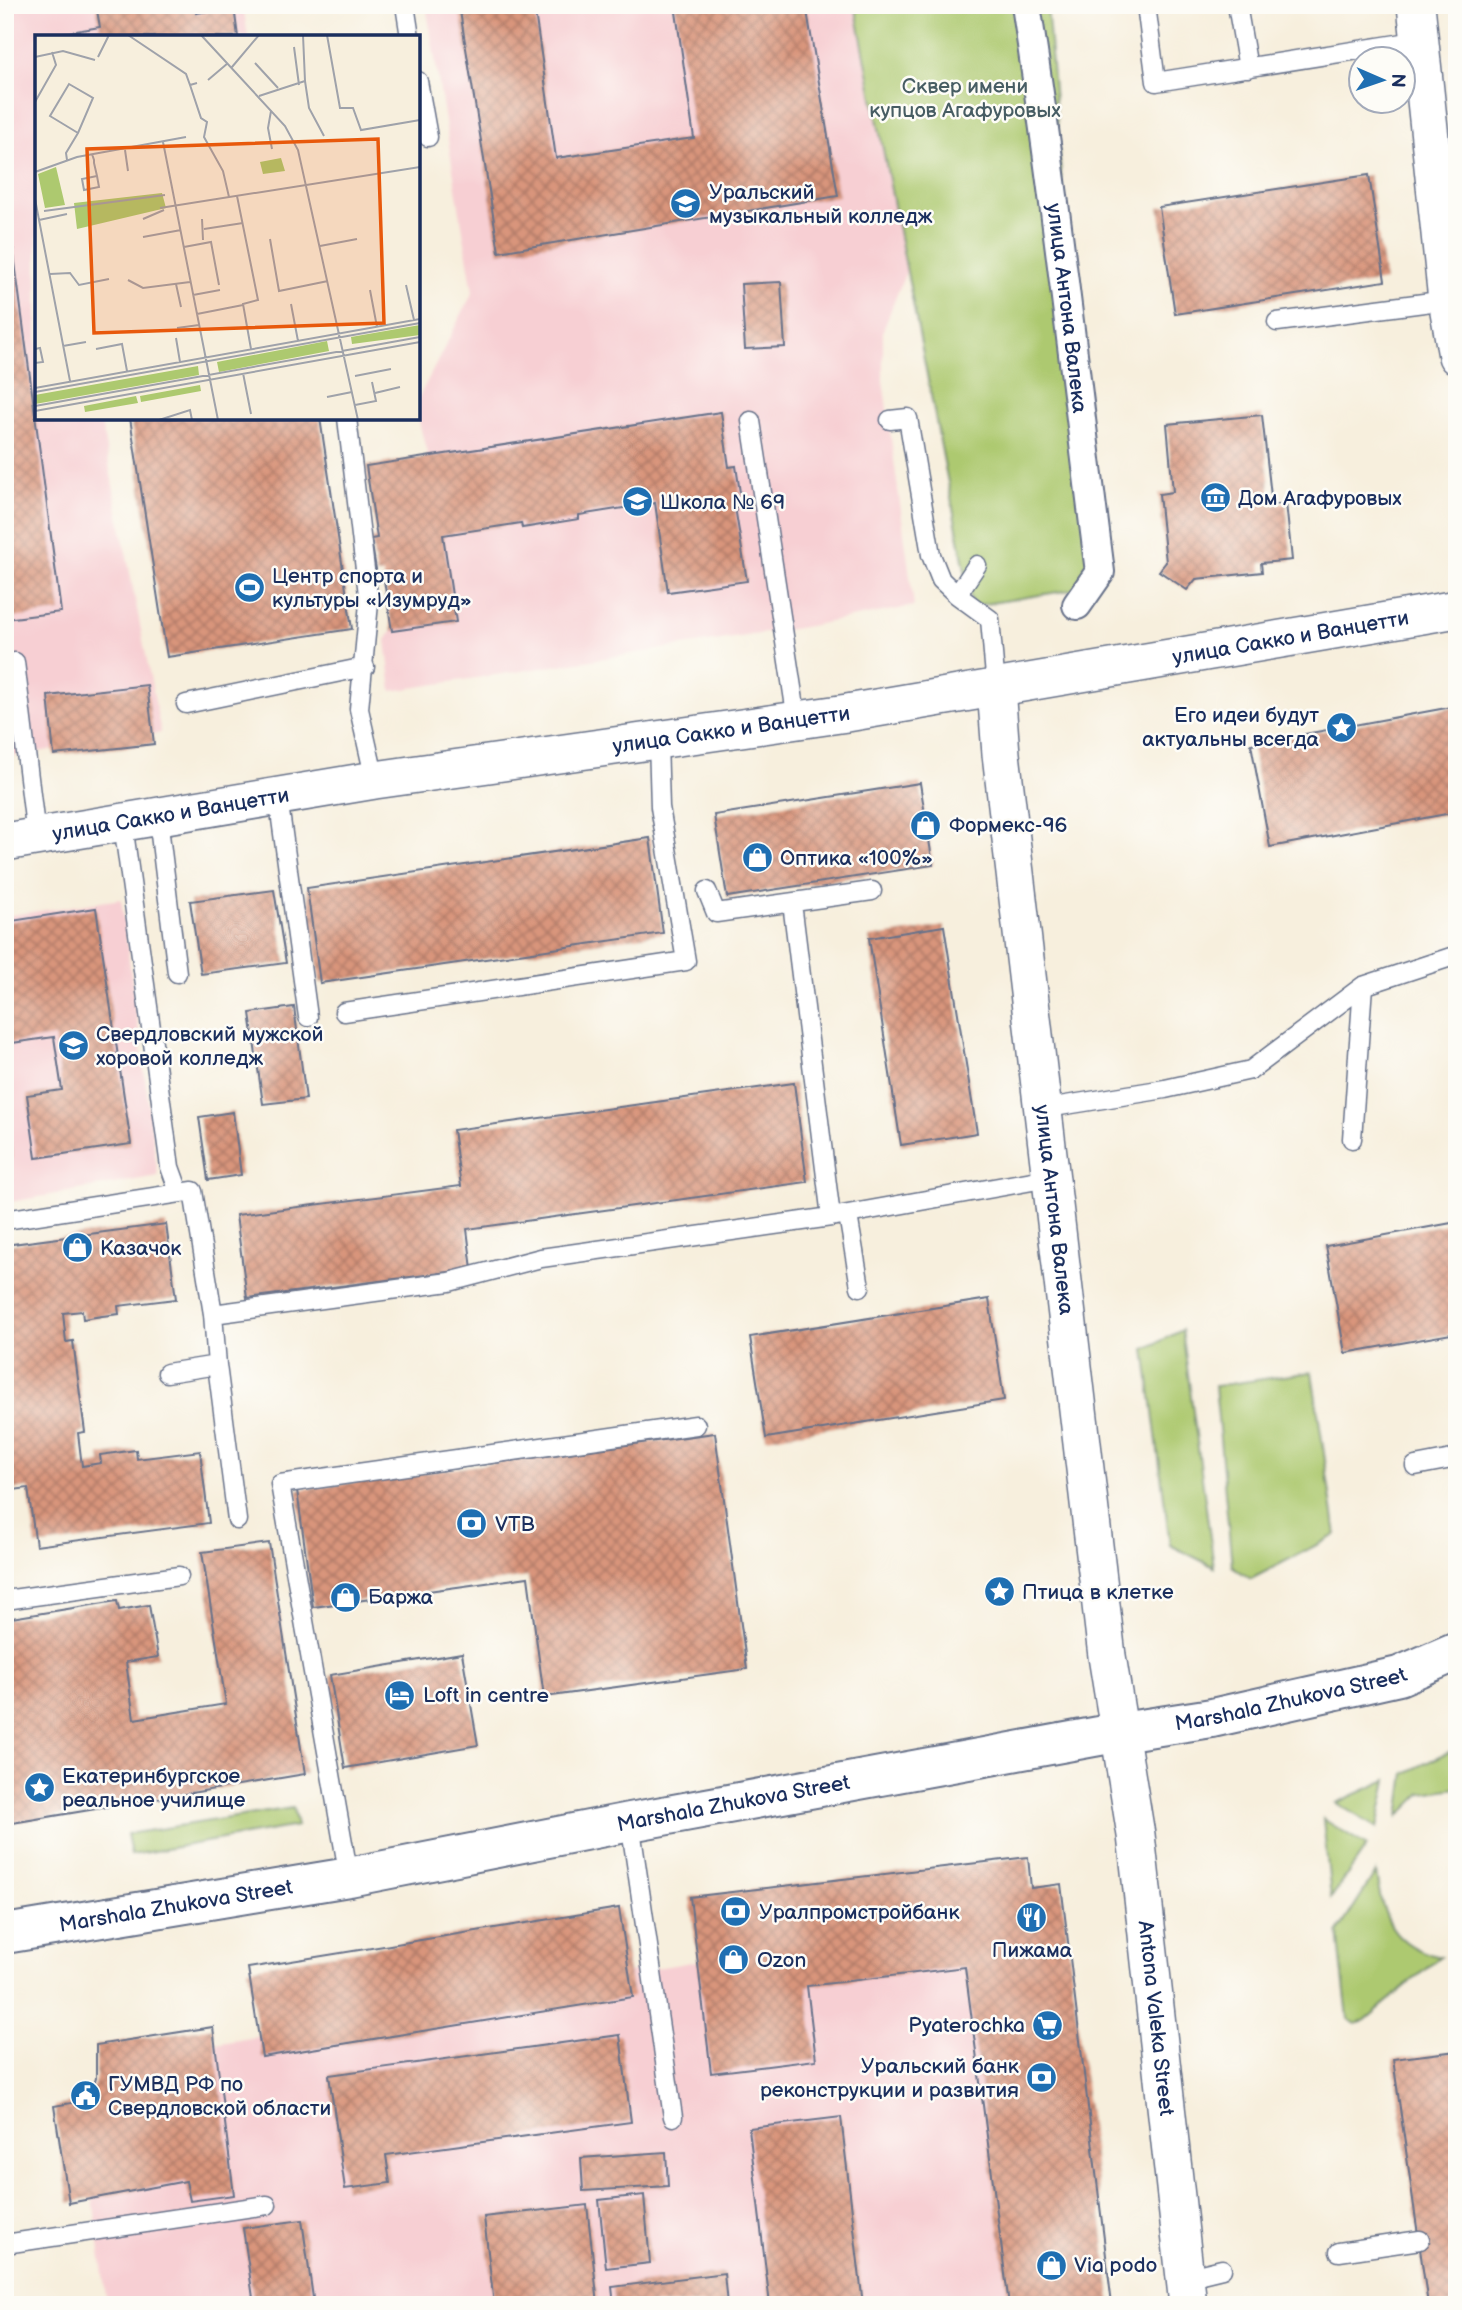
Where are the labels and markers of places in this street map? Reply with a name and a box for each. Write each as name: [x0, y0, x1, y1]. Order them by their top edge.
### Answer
place label: Уральский музыкальный колледж: [709, 180, 933, 229]
school or university icon: Уральский музыкальный колледж: [669, 187, 703, 221]
museum icon: Дом Агафуровых: [1198, 481, 1232, 515]
school or university icon: Школа № 69: [620, 485, 654, 519]
place label: Дом Агафуровых: [1238, 486, 1402, 511]
place label: Школа № 69: [660, 490, 785, 515]
place label: Центр спорта и культуры «Изумруд»: [272, 564, 472, 613]
sports icon: Центр спорта и культуры «Изумруд»: [232, 571, 266, 605]
place label: Его идеи будут актуальны всегда: [1142, 703, 1320, 752]
place icon: Его идеи будут актуальны всегда: [1325, 710, 1359, 744]
shop icon: Формекс-96: [909, 808, 943, 842]
place label: Формекс-96: [949, 813, 1068, 838]
shop icon: Оптика «100%»: [740, 841, 774, 875]
place label: Оптика «100%»: [780, 846, 933, 871]
place label: Свердловский мужской хоровой колледж: [96, 1022, 324, 1071]
school or university icon: Свердловский мужской хоровой колледж: [56, 1029, 90, 1063]
shop icon: Казачок: [60, 1231, 94, 1265]
place label: Казачок: [100, 1236, 181, 1261]
bank icon: VTB: [455, 1507, 489, 1541]
place label: VTB: [495, 1512, 535, 1537]
place icon: Птица в клетке: [982, 1575, 1016, 1609]
shop icon: Баржа: [328, 1580, 362, 1614]
place label: Птица в клетке: [1022, 1580, 1174, 1605]
place label: Баржа: [368, 1585, 434, 1610]
hotel icon: Loft in centre: [383, 1678, 417, 1712]
place label: Loft in centre: [423, 1683, 549, 1708]
place label: Екатеринбургское реальное училище: [62, 1764, 246, 1813]
place icon: Екатеринбургское реальное училище: [22, 1771, 56, 1805]
bank icon: Уралпромстройбанк: [719, 1895, 753, 1929]
place label: Уралпромстройбанк: [759, 1900, 960, 1925]
restaurant icon: Пижама: [1015, 1901, 1049, 1935]
place label: Пижама: [992, 1938, 1073, 1963]
shop icon: Ozon: [717, 1943, 751, 1977]
place label: Ozon: [757, 1948, 806, 1973]
supermarket icon: Pyaterochka: [1031, 2008, 1065, 2042]
place label: Pyaterochka: [908, 2013, 1025, 2038]
place label: Уральский банк реконструкции и развития: [760, 2054, 1019, 2103]
bank icon: Уральский банк реконструкции и развития: [1025, 2061, 1059, 2095]
place label: ГУМВД РФ по Свердловской области: [108, 2072, 331, 2121]
public building icon: ГУМВД РФ по Свердловской области: [68, 2079, 102, 2113]
shop icon: Via podo: [1034, 2248, 1068, 2282]
place label: Via podo: [1074, 2253, 1158, 2278]

